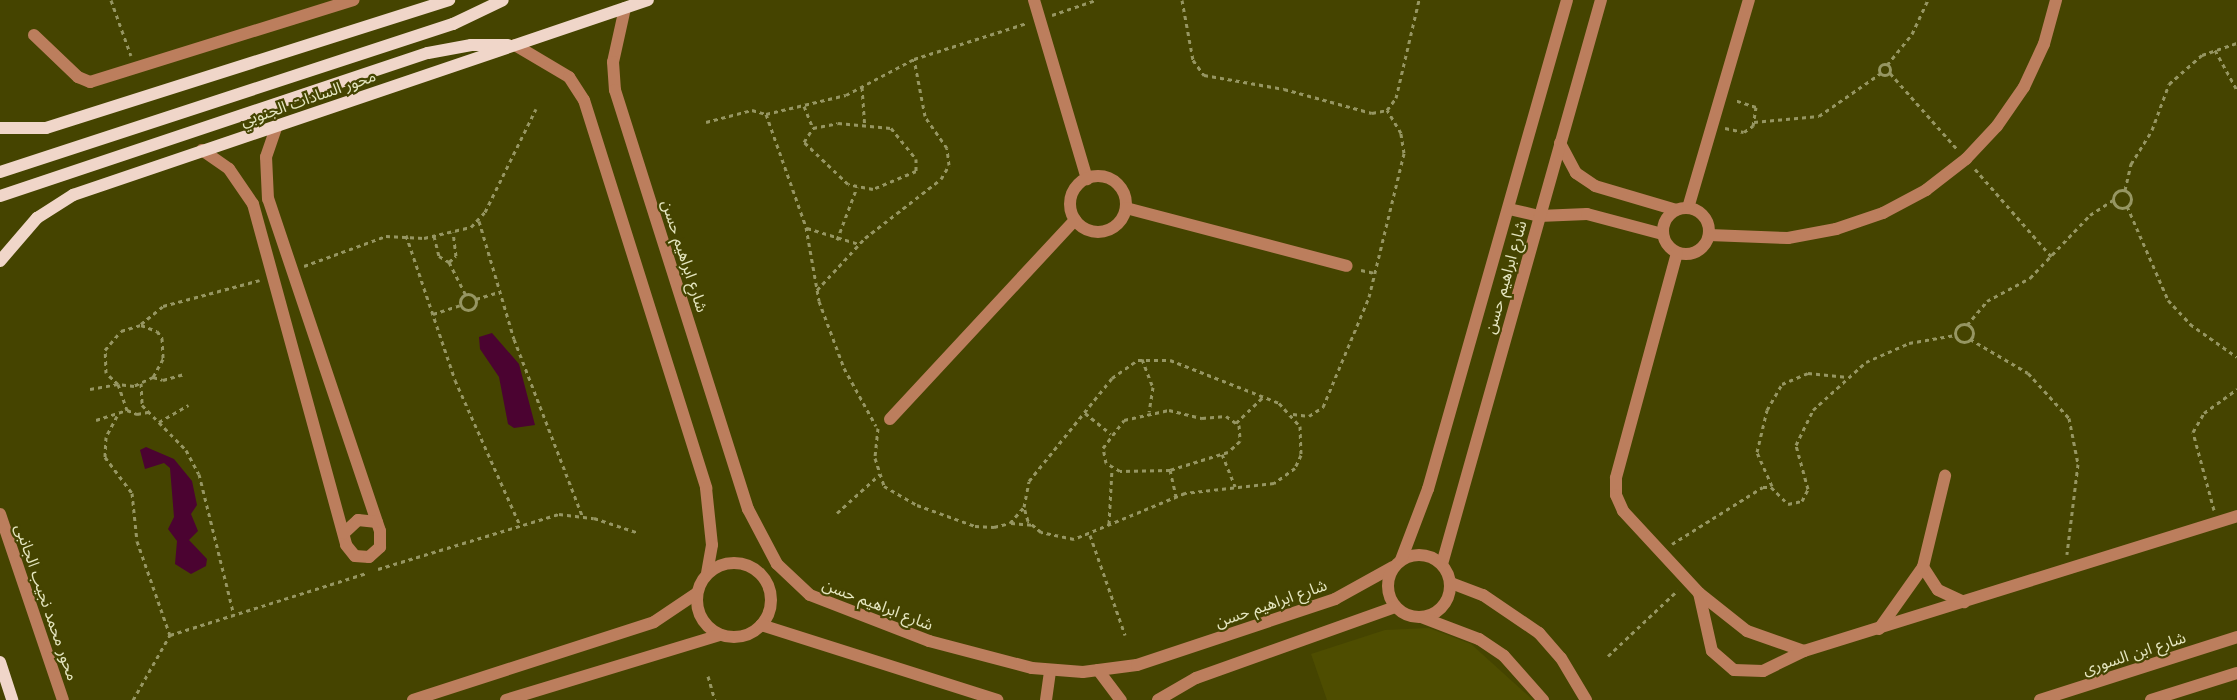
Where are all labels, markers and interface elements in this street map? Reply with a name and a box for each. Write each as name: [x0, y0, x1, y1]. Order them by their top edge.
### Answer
street label: محور السادات الجنوبي: [238, 66, 378, 130]
street label: شارع ابراهيم حسن: [658, 197, 712, 315]
street label: شارع ابراهيم حسن: [1480, 218, 1530, 336]
street label: محور محمد نجيب الجانبى: [11, 521, 83, 683]
street label: شارع ابراهيم حسن: [820, 574, 936, 634]
street label: شارع ابراهيم حسن: [1213, 575, 1329, 631]
street label: شارع ابن السورى: [2080, 627, 2188, 679]

